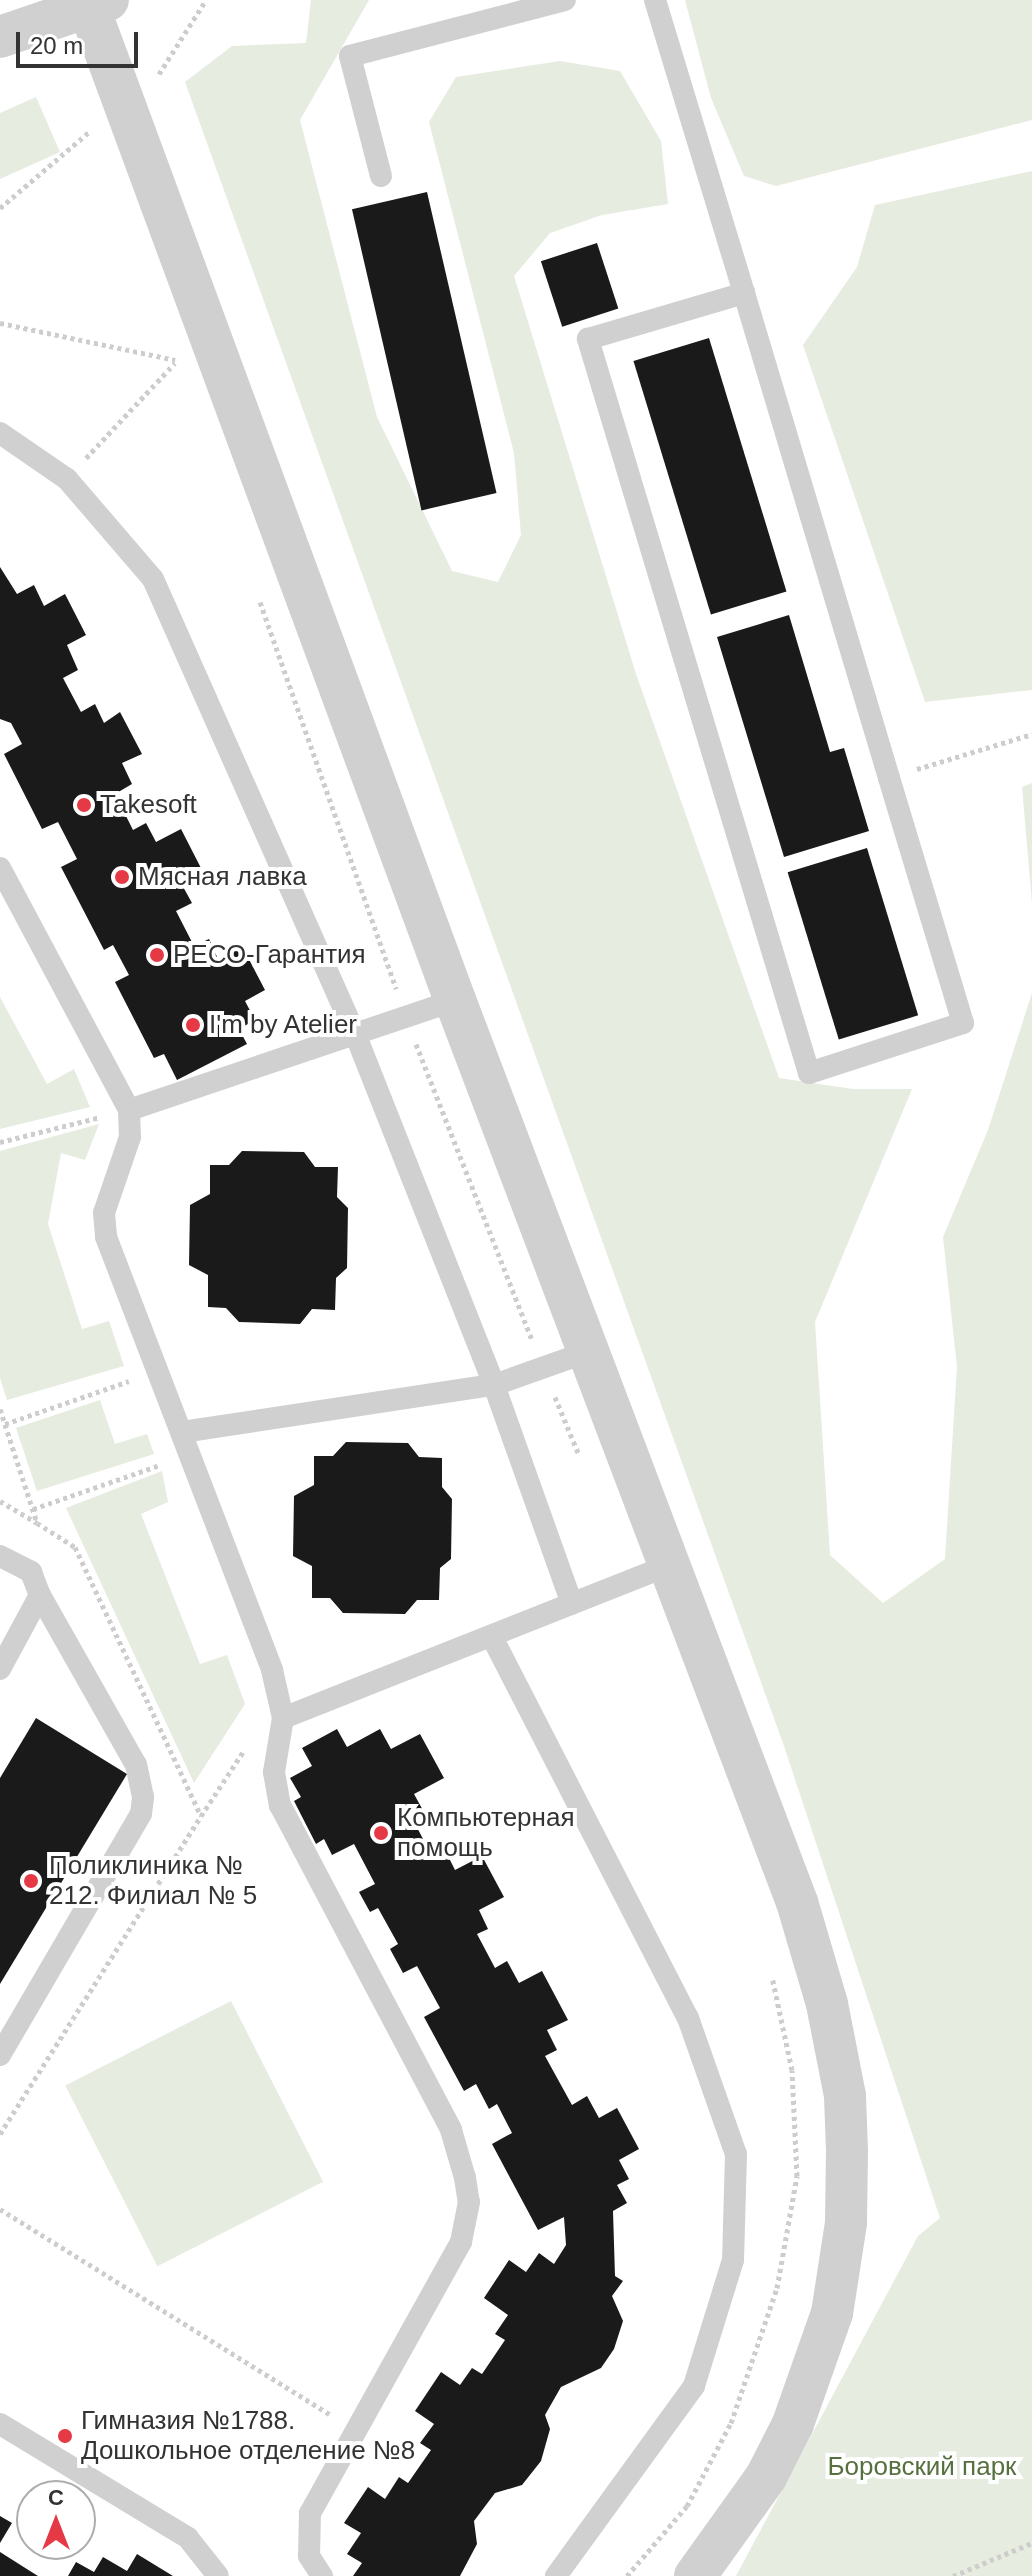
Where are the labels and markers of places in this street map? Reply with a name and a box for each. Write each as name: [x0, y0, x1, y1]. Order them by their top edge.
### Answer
place label: Takesoft: [100, 789, 197, 821]
marker: Takesoft: [75, 796, 93, 814]
place label: Мясная лавка: [138, 861, 307, 893]
marker: Мясная лавка: [113, 868, 131, 886]
place label: РЕСО-Гарантия: [173, 939, 366, 971]
marker: РЕСО-Гарантия: [148, 946, 166, 964]
place label: I'm by Atelier: [209, 1009, 358, 1041]
marker: I'm by Atelier: [184, 1016, 202, 1034]
place label: Компьютерная помощь: [397, 1802, 574, 1864]
marker: Компьютерная помощь: [372, 1824, 390, 1842]
place label: Поликлиника № 212. Филиал № 5: [49, 1850, 257, 1912]
marker: Поликлиника № 212. Филиал № 5: [20, 1870, 42, 1892]
place label: Гимназия №1788. Дошкольное отделение №8: [81, 2405, 415, 2466]
marker: Гимназия №1788. Дошкольное отделение №8: [56, 2427, 74, 2445]

